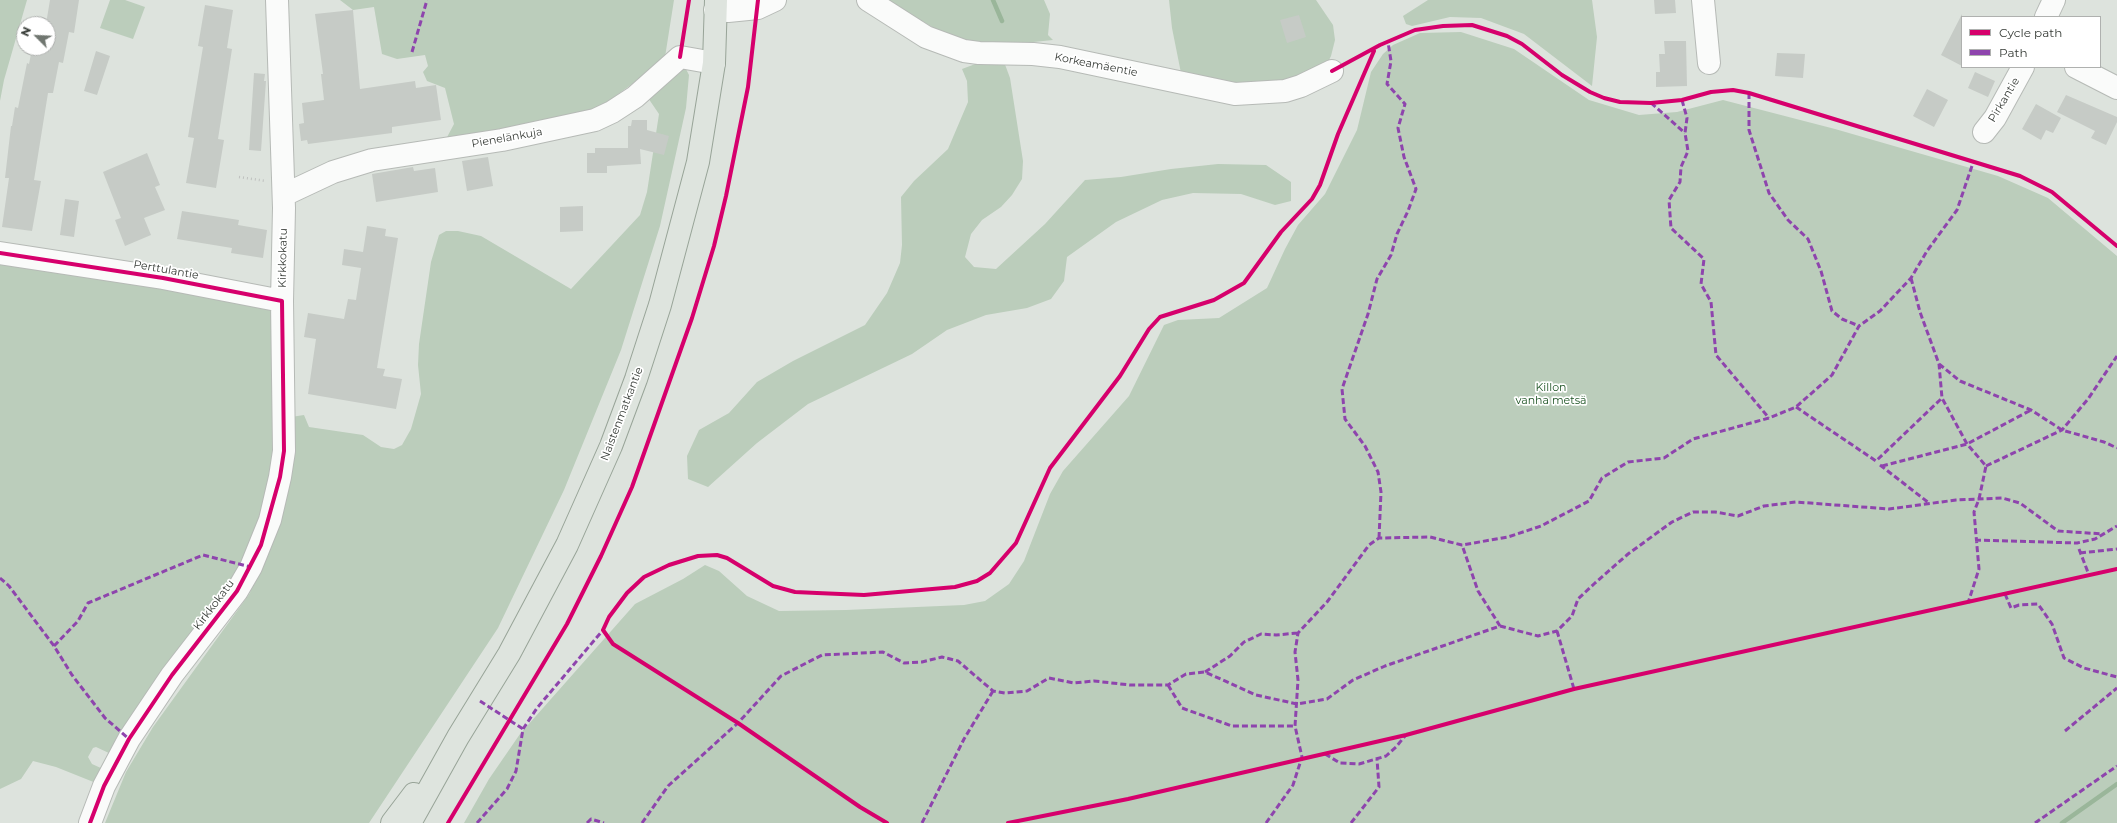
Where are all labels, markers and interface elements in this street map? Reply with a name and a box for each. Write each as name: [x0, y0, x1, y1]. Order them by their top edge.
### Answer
north arrow: [16, 16, 56, 56]
legend: [1961, 16, 2101, 68]
text: N: [18, 25, 34, 38]
text: Cycle path: [1999, 25, 2062, 40]
text: Path: [1999, 45, 2028, 60]
street label: Korkeamäentie: [1053, 50, 1139, 80]
street label: Pirkantie: [1986, 75, 2022, 125]
street label: Pienelänkuja: [470, 125, 544, 151]
street label: Kirkkokatu: [276, 228, 290, 288]
street label: Perttulantie: [132, 258, 200, 282]
street label: Naistenmatkantie: [598, 365, 646, 463]
park label: Killon vanha metsä: [1515, 381, 1587, 407]
street label: Kirkkokatu: [191, 577, 237, 633]

